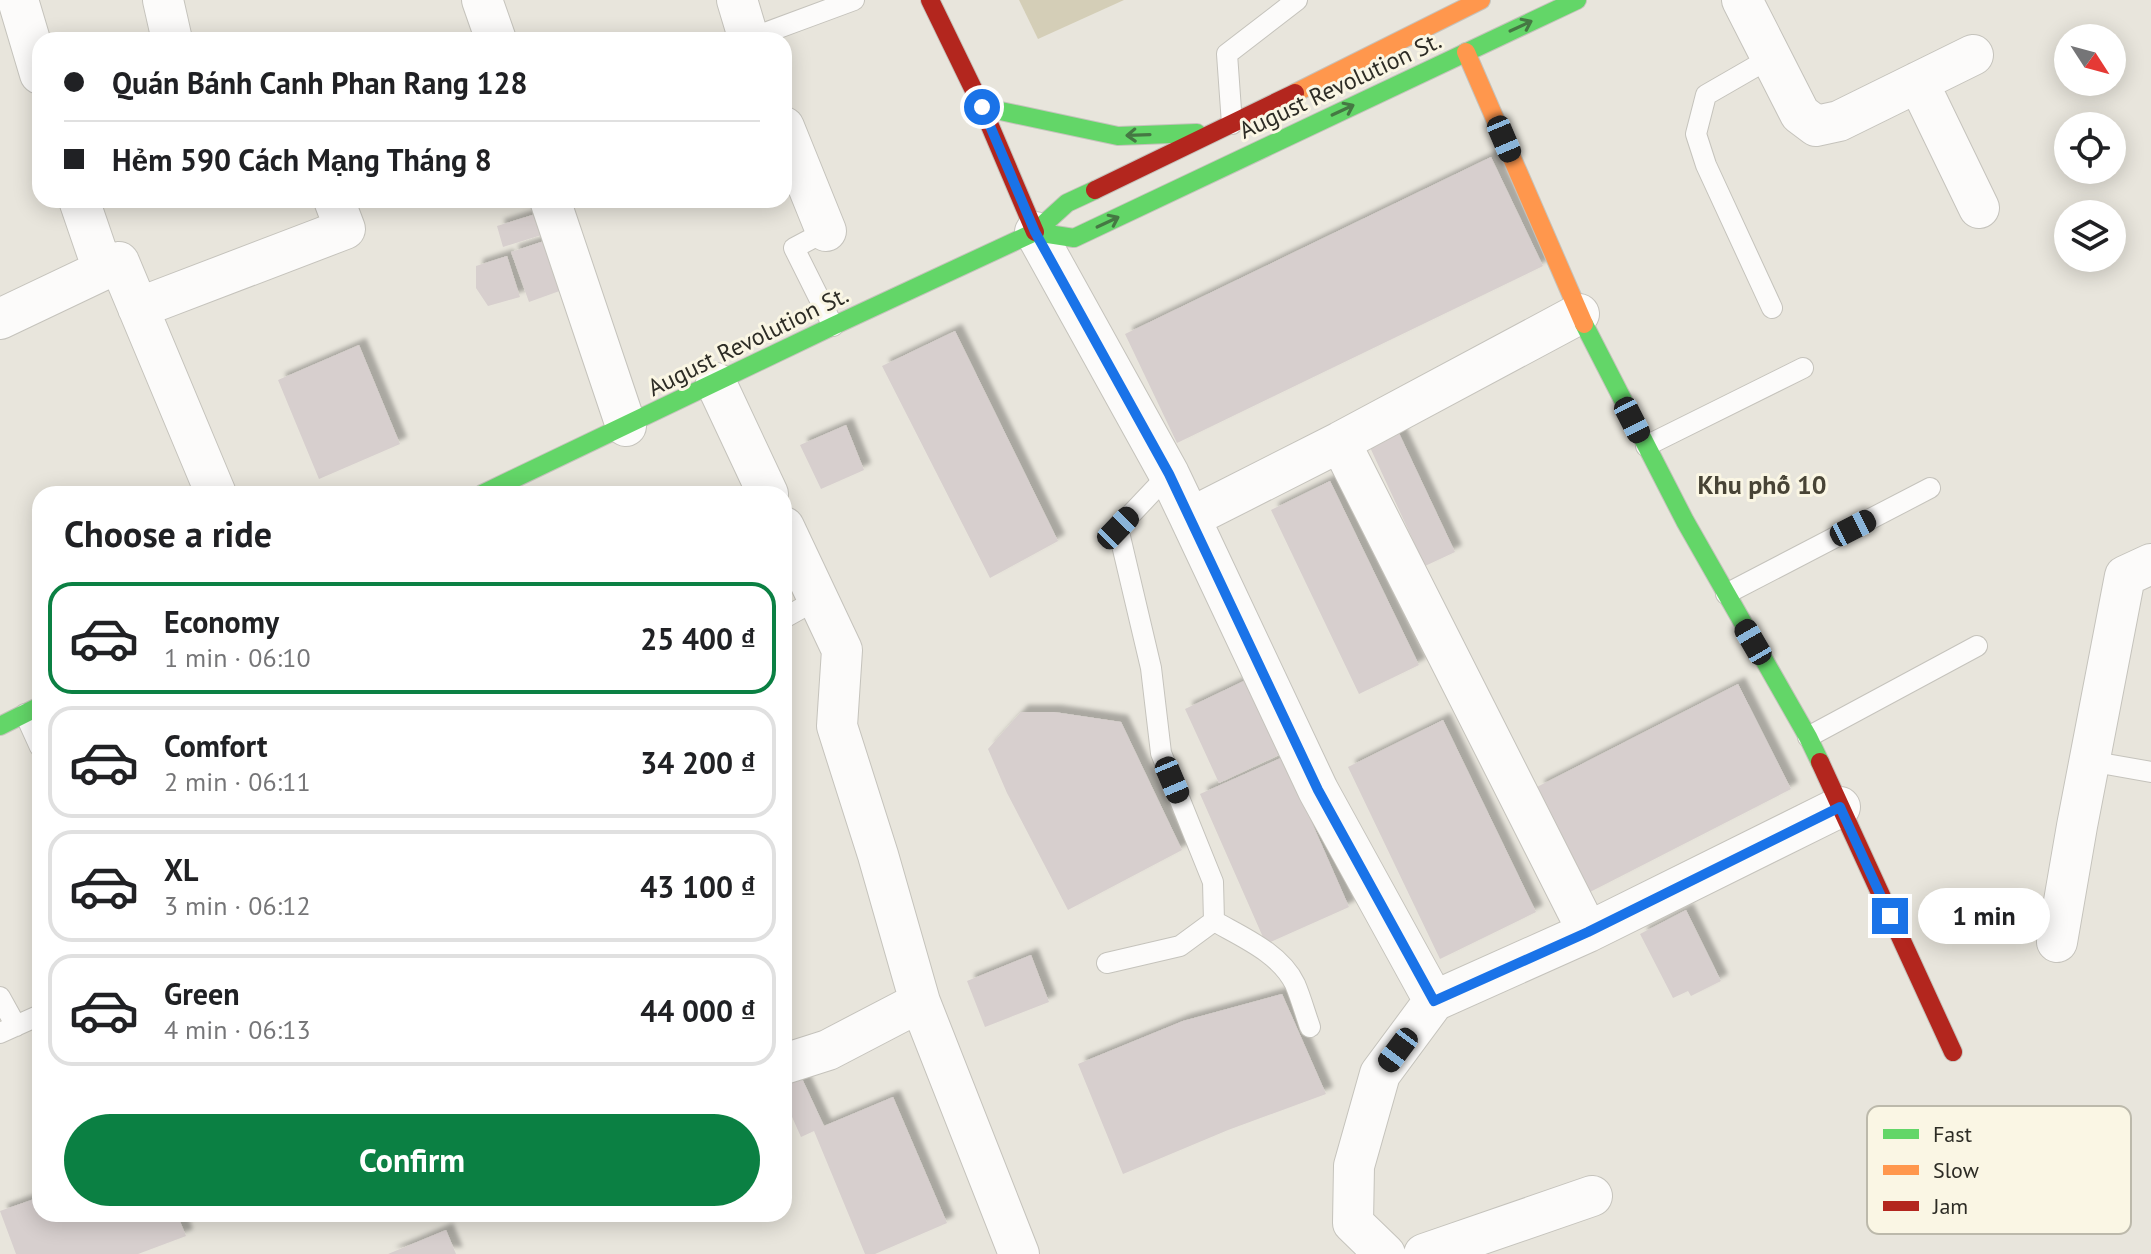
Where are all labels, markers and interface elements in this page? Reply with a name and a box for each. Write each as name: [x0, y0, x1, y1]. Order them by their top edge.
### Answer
one-way arrow: [1509, 18, 1533, 33]
north arrow: [2054, 24, 2126, 96]
map controls: [2054, 24, 2126, 272]
street label: August Revolution St.: [1234, 25, 1446, 145]
text: Quán Bánh Canh Phan Rang 128: [112, 63, 528, 102]
route start: [964, 89, 1000, 125]
one-way arrow: [1331, 102, 1355, 117]
car: [1484, 112, 1524, 166]
button: locate: [2054, 112, 2126, 184]
one-way arrow: [1125, 128, 1152, 143]
text: Hẻm 590 Cách Mạng Tháng 8: [112, 140, 492, 179]
button: layers: [2054, 200, 2126, 272]
one-way arrow: [1096, 214, 1120, 229]
street label: August Revolution St.: [642, 279, 854, 403]
car: [1610, 393, 1654, 447]
district label: Khu phố 10: [1697, 468, 1827, 501]
car: [1093, 502, 1143, 554]
car: [1826, 506, 1880, 550]
text: Choose a ride: [64, 510, 272, 557]
icon: car: [68, 602, 140, 674]
text: Economy: [164, 602, 279, 641]
car: [1731, 615, 1775, 669]
text: 25 400 ₫: [640, 619, 756, 658]
text: 1 min · 06:10: [164, 641, 311, 674]
icon: car: [68, 726, 140, 798]
text: Comfort: [164, 726, 267, 765]
text: 34 200 ₫: [640, 743, 756, 782]
car: [1152, 753, 1192, 807]
text: 2 min · 06:11: [164, 765, 311, 798]
icon: car: [68, 850, 140, 922]
text: XL: [164, 850, 198, 889]
text: 43 100 ₫: [640, 867, 756, 906]
callout: 1 min: [1918, 888, 2050, 944]
text: 3 min · 06:12: [164, 889, 311, 922]
route end: [1872, 898, 1908, 934]
text: 1 min: [1952, 899, 2016, 932]
icon: car: [68, 974, 140, 1046]
text: Green: [164, 974, 239, 1013]
text: 44 000 ₫: [640, 991, 756, 1030]
text: 4 min · 06:13: [164, 1013, 311, 1046]
car: [1374, 1024, 1422, 1076]
legend: [1867, 1106, 2131, 1234]
button: Confirm: [64, 1114, 760, 1206]
text: Fast: [1933, 1120, 1973, 1148]
text: Slow: [1933, 1156, 1979, 1184]
text: Jam: [1932, 1192, 1968, 1220]

